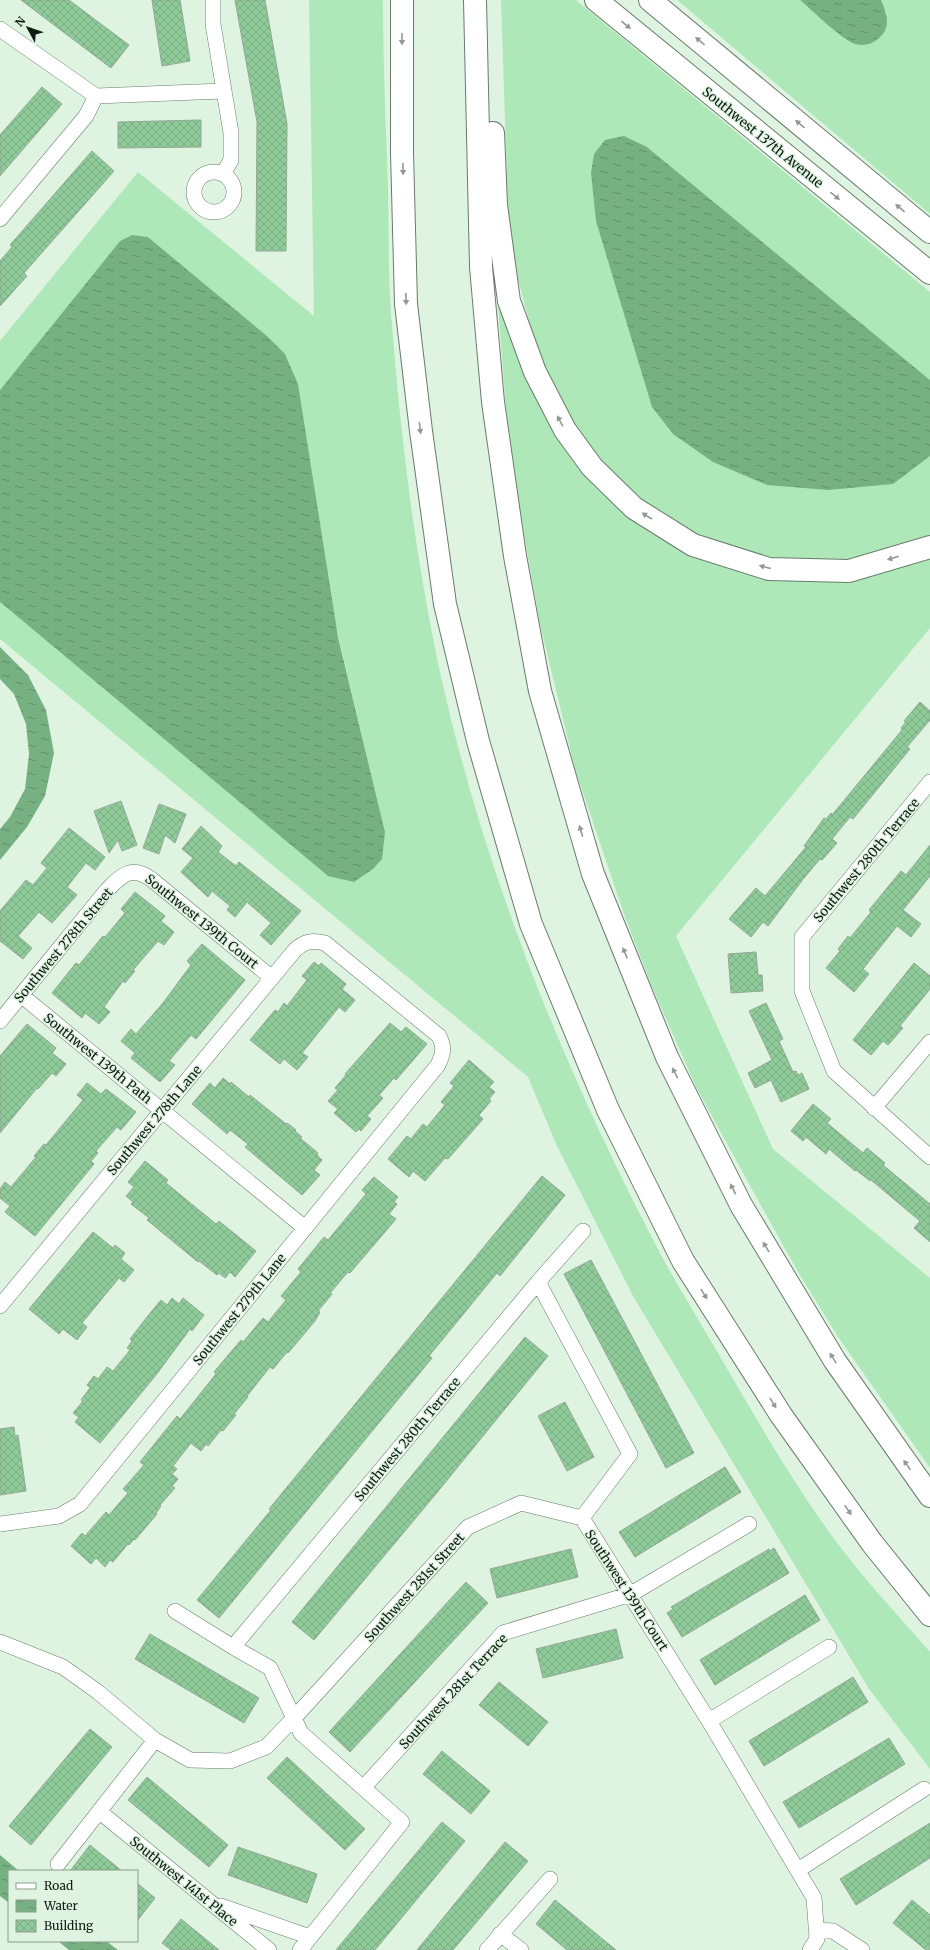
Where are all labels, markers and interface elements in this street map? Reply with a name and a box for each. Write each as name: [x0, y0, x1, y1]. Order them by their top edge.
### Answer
north arrow: [8, 8, 48, 48]
text: N: [12, 14, 29, 29]
one-way arrow: [621, 20, 632, 29]
one-way arrow: [399, 33, 405, 46]
one-way arrow: [695, 37, 705, 46]
street label: Southwest 137th Avenue: [699, 83, 827, 192]
one-way arrow: [795, 120, 805, 129]
one-way arrow: [400, 163, 406, 176]
one-way arrow: [830, 191, 841, 200]
one-way arrow: [895, 203, 905, 212]
one-way arrow: [403, 293, 409, 306]
one-way arrow: [557, 415, 563, 427]
one-way arrow: [417, 422, 424, 434]
one-way arrow: [642, 512, 652, 520]
one-way arrow: [886, 555, 898, 561]
one-way arrow: [759, 564, 771, 570]
street label: Southwest 280th Terrace: [809, 795, 923, 926]
one-way arrow: [578, 825, 584, 837]
street label: Southwest 139th Court: [141, 870, 262, 972]
street label: Southwest 278th Street: [10, 884, 117, 1006]
one-way arrow: [622, 946, 628, 958]
street label: Southwest 139th Path: [40, 1009, 156, 1108]
street label: Southwest 278th Lane: [103, 1062, 206, 1179]
one-way arrow: [672, 1067, 678, 1079]
one-way arrow: [730, 1184, 736, 1195]
one-way arrow: [762, 1241, 769, 1253]
street label: Southwest 279th Lane: [189, 1250, 290, 1369]
one-way arrow: [700, 1288, 708, 1299]
one-way arrow: [830, 1352, 837, 1364]
street label: Southwest 280th Terrace: [350, 1374, 464, 1505]
one-way arrow: [770, 1397, 777, 1409]
one-way arrow: [903, 1460, 911, 1470]
one-way arrow: [844, 1505, 852, 1515]
street label: Southwest 139th Court: [581, 1526, 672, 1654]
street label: Southwest 281st Street: [361, 1529, 468, 1646]
street label: Southwest 281st Terrace: [395, 1630, 511, 1753]
street label: Southwest 141st Place: [126, 1833, 241, 1930]
legend: [8, 1870, 138, 1942]
text: Road: [44, 1878, 73, 1893]
text: Water: [43, 1898, 79, 1913]
text: Building: [44, 1918, 94, 1933]

